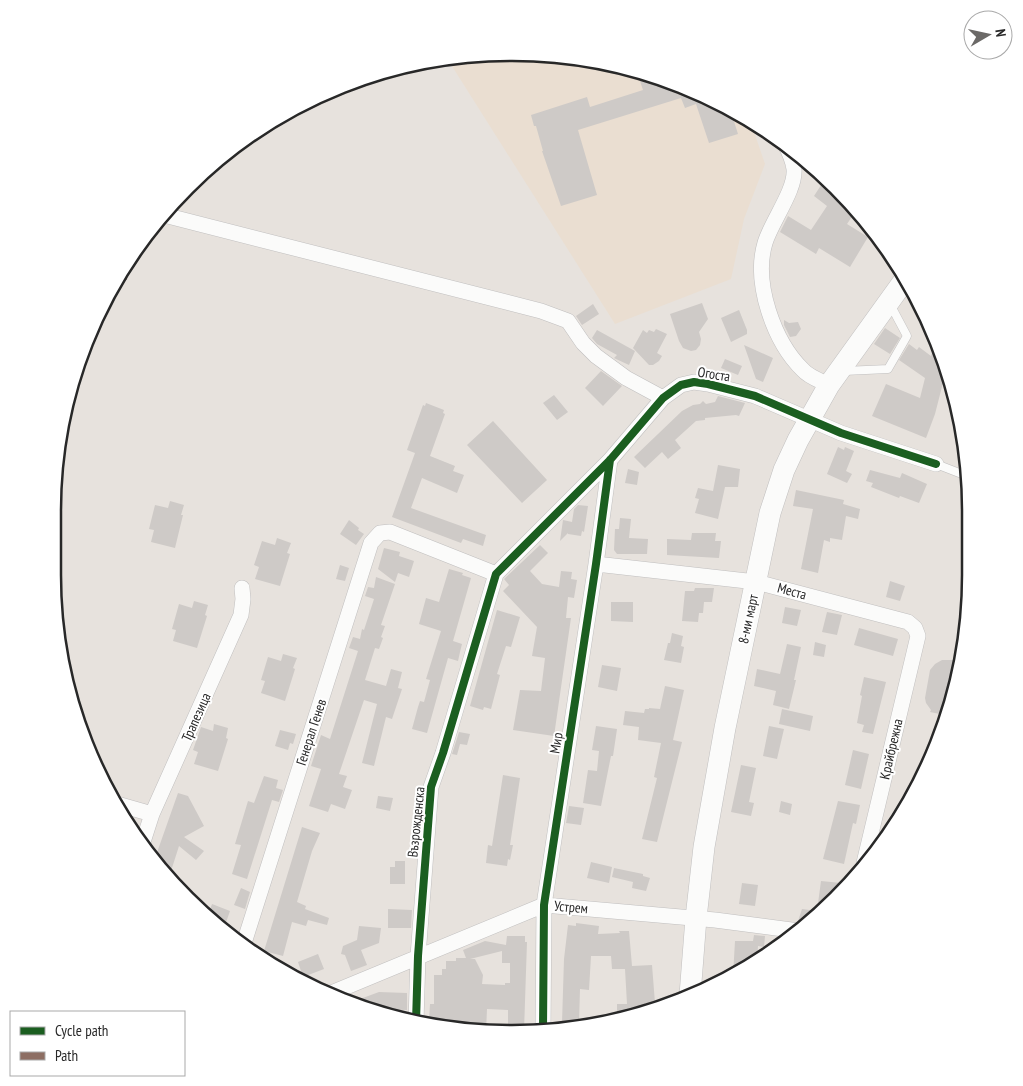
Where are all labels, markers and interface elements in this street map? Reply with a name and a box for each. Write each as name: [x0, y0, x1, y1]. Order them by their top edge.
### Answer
north arrow: [963, 10, 1013, 60]
text: N: [991, 28, 1010, 38]
street label: Огоста: [696, 363, 732, 385]
street label: Места: [775, 578, 809, 604]
street label: 8-ми март: [734, 592, 762, 645]
street label: Трапезица: [177, 690, 215, 744]
street label: Генерал Генев: [292, 696, 330, 767]
street label: Крайбрежна: [875, 717, 907, 781]
street label: Мир: [545, 731, 567, 755]
street label: Възрожденска: [403, 786, 429, 858]
street label: Устрем: [553, 897, 589, 917]
legend: [10, 1011, 185, 1076]
text: Cycle path: [55, 1021, 108, 1040]
text: Path: [55, 1046, 78, 1065]

